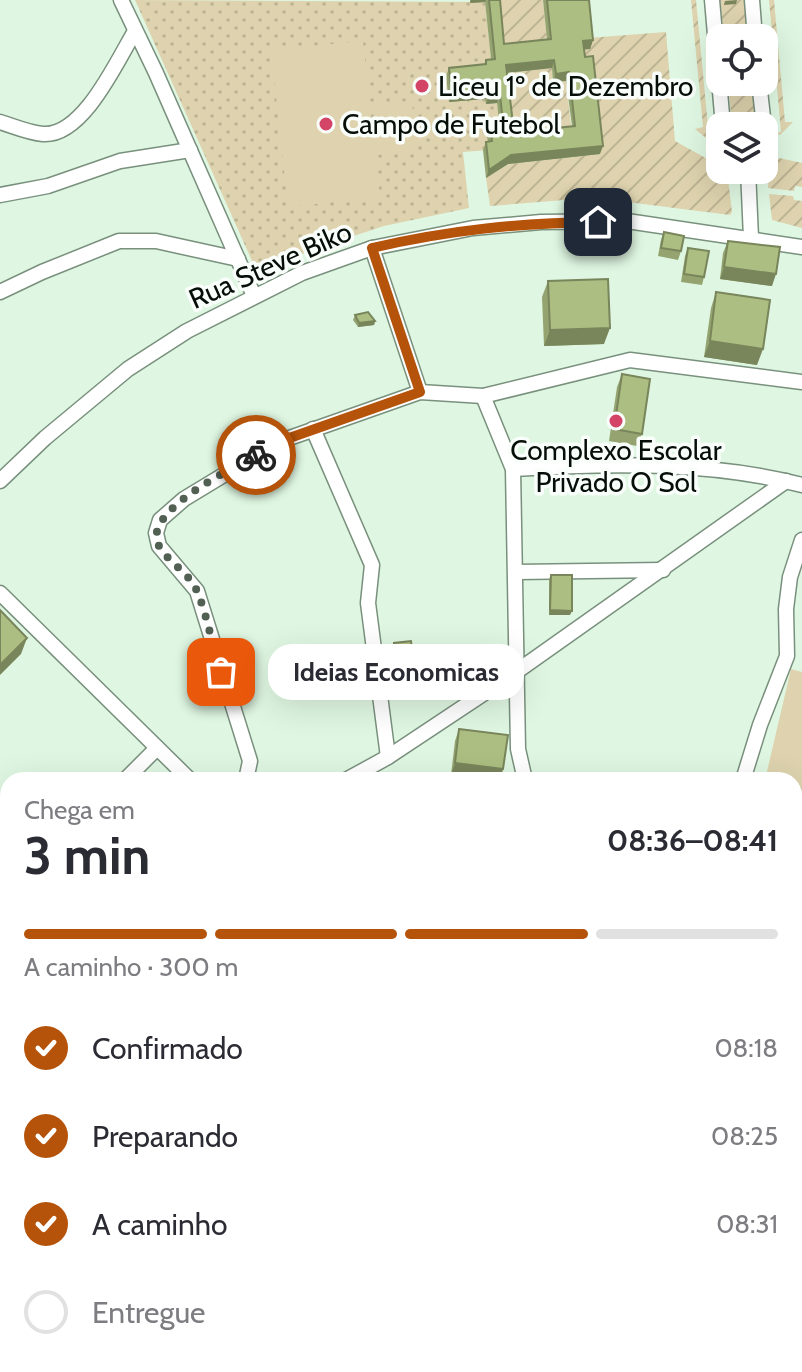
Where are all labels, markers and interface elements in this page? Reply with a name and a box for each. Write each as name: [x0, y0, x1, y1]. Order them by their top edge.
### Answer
map controls: [706, 24, 778, 184]
button: locate: [706, 24, 778, 96]
place label: Liceu 1º de Dezembro: [438, 69, 693, 103]
marker: Liceu 1º de Dezembro: [413, 77, 431, 95]
place label: Campo de Futebol: [342, 107, 561, 141]
button: layers: [706, 112, 778, 184]
marker: Campo de Futebol: [317, 115, 335, 133]
pin: [564, 188, 632, 256]
icon: home: [576, 200, 620, 244]
street label: Rua Steve Biko: [183, 214, 357, 316]
marker: Complexo Escolar Privado O Sol: [607, 412, 625, 430]
courier: [216, 415, 296, 495]
icon: bike: [234, 433, 278, 477]
place label: Complexo Escolar Privado O Sol: [510, 433, 722, 499]
pin: [187, 638, 255, 706]
callout: Ideias Economicas: [269, 644, 525, 700]
icon: bag: [199, 650, 243, 694]
text: Ideias Economicas: [293, 656, 499, 688]
text: Chega em: [24, 794, 135, 826]
text: 08:36–08:41: [607, 822, 778, 859]
text: 3 min: [24, 824, 150, 887]
text: A caminho · 300 m: [24, 951, 238, 983]
icon: check: [24, 1026, 68, 1070]
text: Confirmado: [92, 1030, 243, 1067]
text: 08:18: [714, 1032, 778, 1064]
icon: check: [24, 1114, 68, 1158]
text: Preparando: [92, 1118, 238, 1155]
text: 08:25: [711, 1120, 778, 1152]
icon: check: [24, 1202, 68, 1246]
text: A caminho: [92, 1206, 227, 1243]
text: 08:31: [716, 1208, 778, 1240]
text: Entregue: [92, 1294, 205, 1331]

